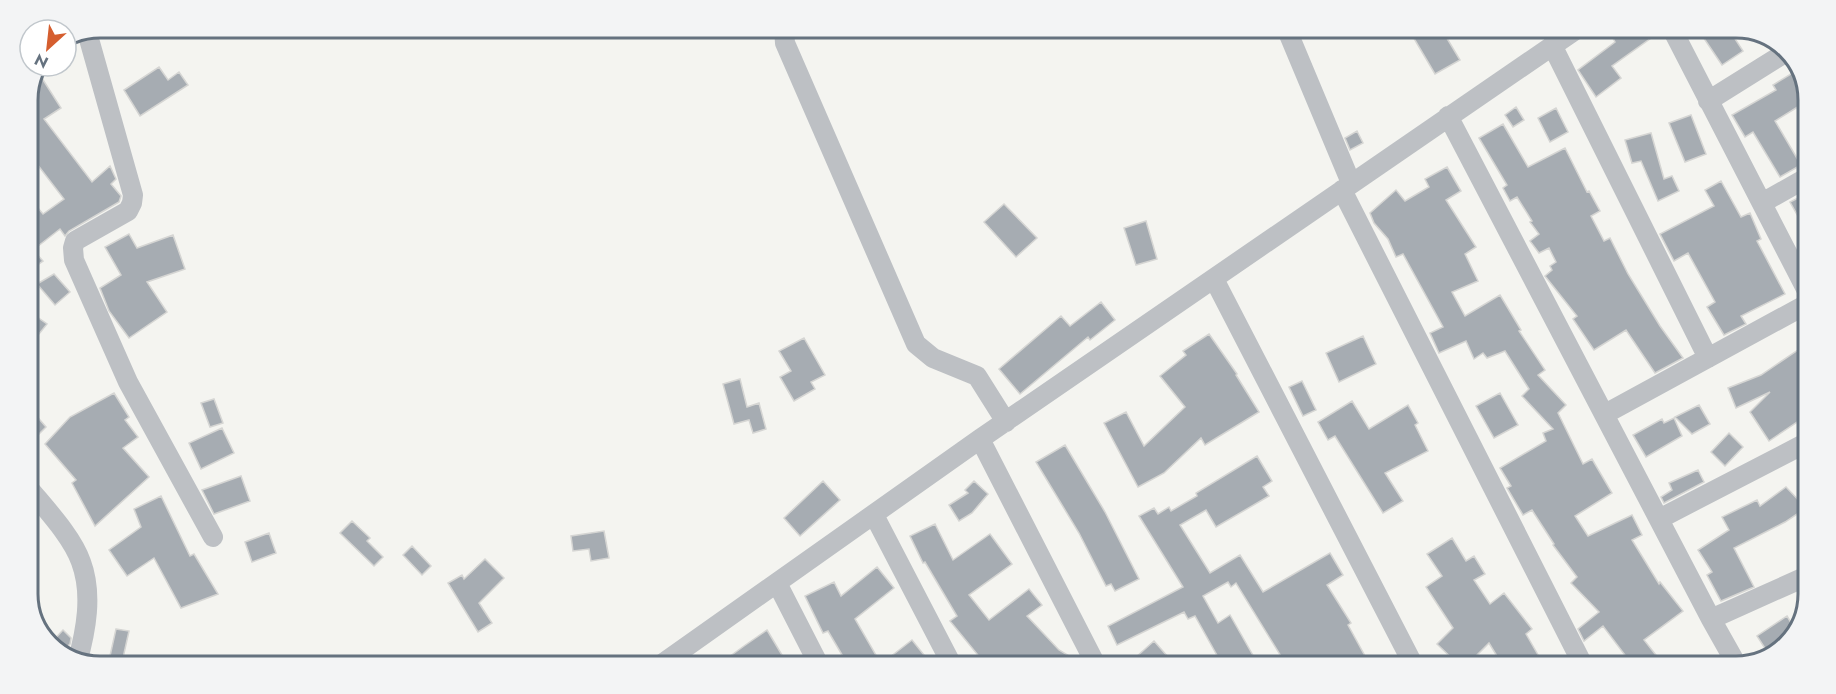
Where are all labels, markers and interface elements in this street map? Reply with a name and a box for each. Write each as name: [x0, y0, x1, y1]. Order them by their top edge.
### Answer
north arrow: [18, 18, 78, 78]
text: N: [31, 48, 52, 74]

